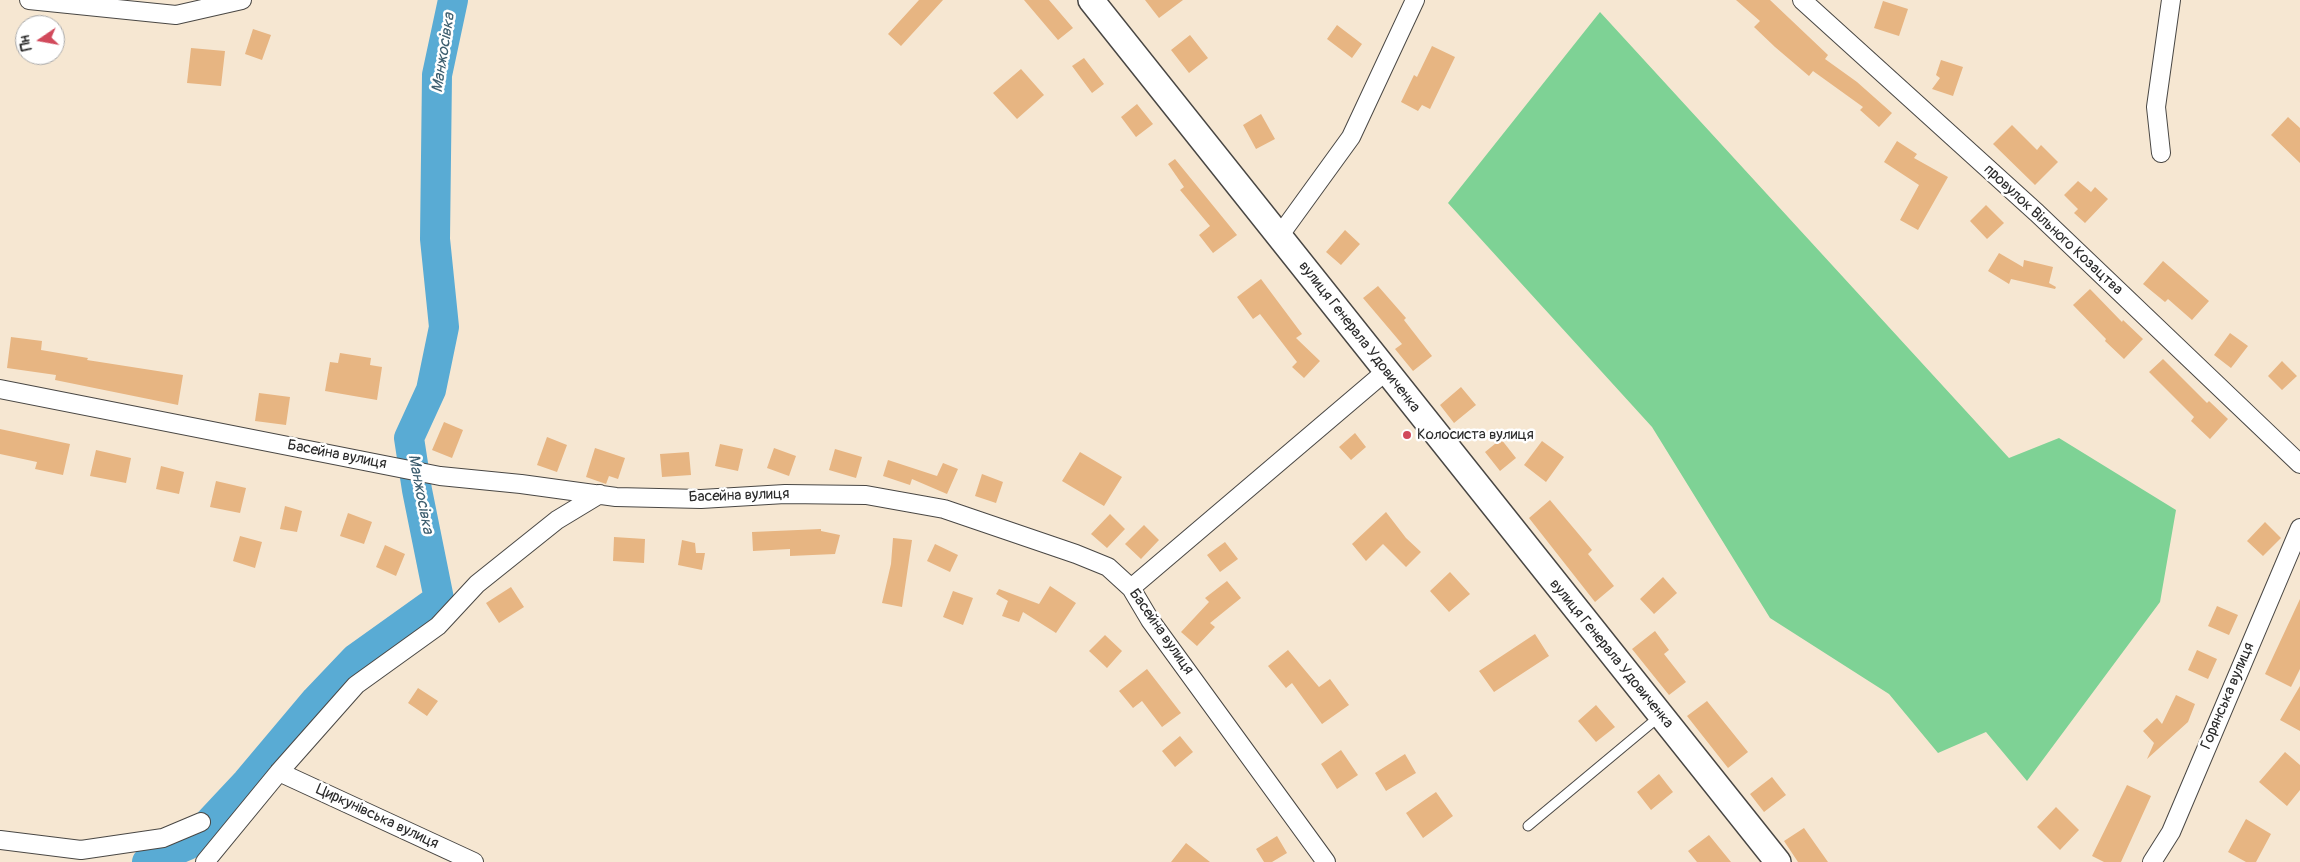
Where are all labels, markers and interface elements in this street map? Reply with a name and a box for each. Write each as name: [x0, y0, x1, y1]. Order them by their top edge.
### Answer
water label: Манжосівка: [428, 12, 460, 94]
north arrow: [15, 15, 65, 65]
text: Пн: [16, 34, 36, 52]
street label: провулок Вільного Козацтва: [1980, 161, 2126, 299]
street label: вулиця Генерала Удовиченка: [1294, 258, 1424, 416]
place label: Колосиста вулиця: [1417, 426, 1534, 444]
marker: Колосиста вулиця: [1401, 429, 1413, 441]
street label: Басейна вулиця: [286, 437, 388, 473]
water label: Манжосівка: [403, 453, 437, 535]
street label: Басейна вулиця: [688, 485, 790, 507]
street label: вулиця Генерала Удовиченка: [1545, 576, 1677, 732]
street label: Басейна вулиця: [1125, 586, 1197, 678]
street label: Горянська вулиця: [2197, 640, 2259, 752]
street label: Циркунівська вулиця: [313, 781, 441, 853]

